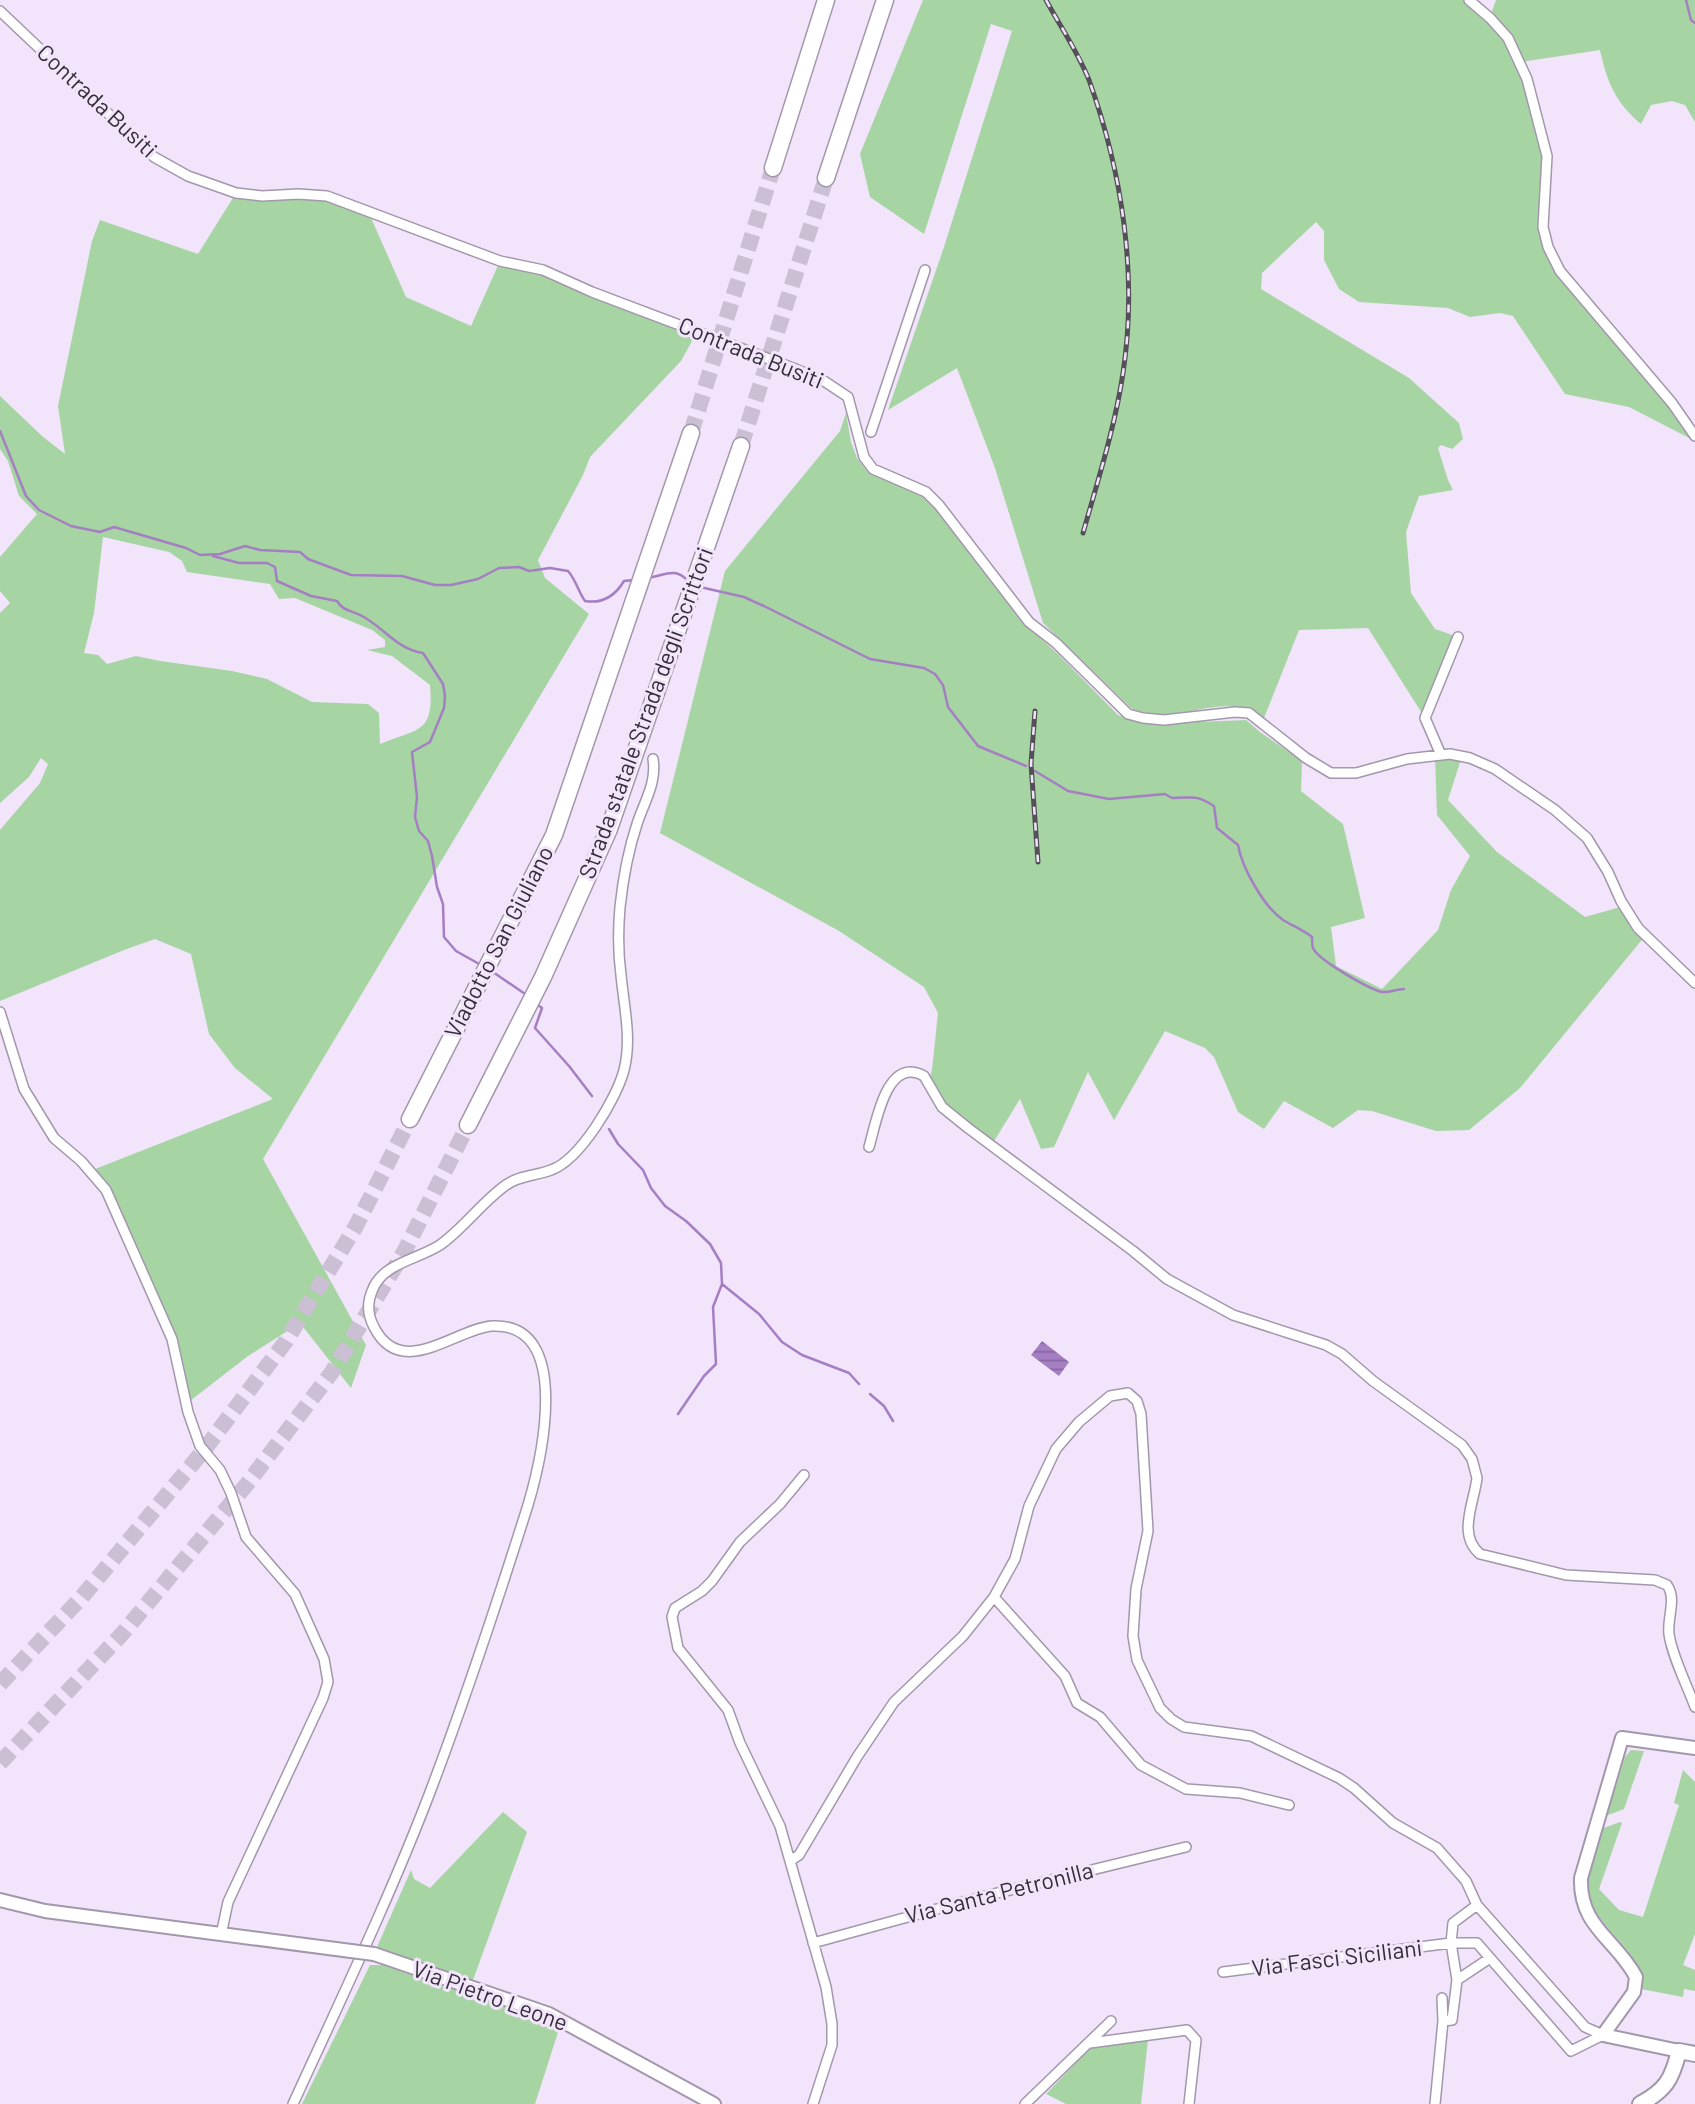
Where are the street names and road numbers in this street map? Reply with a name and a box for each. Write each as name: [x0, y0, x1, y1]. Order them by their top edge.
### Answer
street label: Contrada Busiti: [32, 38, 163, 163]
street label: Contrada Busiti: [675, 310, 828, 394]
street label: Strada statale Strada degli Scrittori: [572, 543, 718, 882]
street label: Viadotto San Giuliano: [438, 841, 559, 1042]
street label: Via Santa Petronilla: [902, 1855, 1096, 1929]
street label: Via Fasci Siciliani: [1250, 1933, 1424, 1981]
street label: Via Pietro Leone: [409, 1954, 572, 2036]

